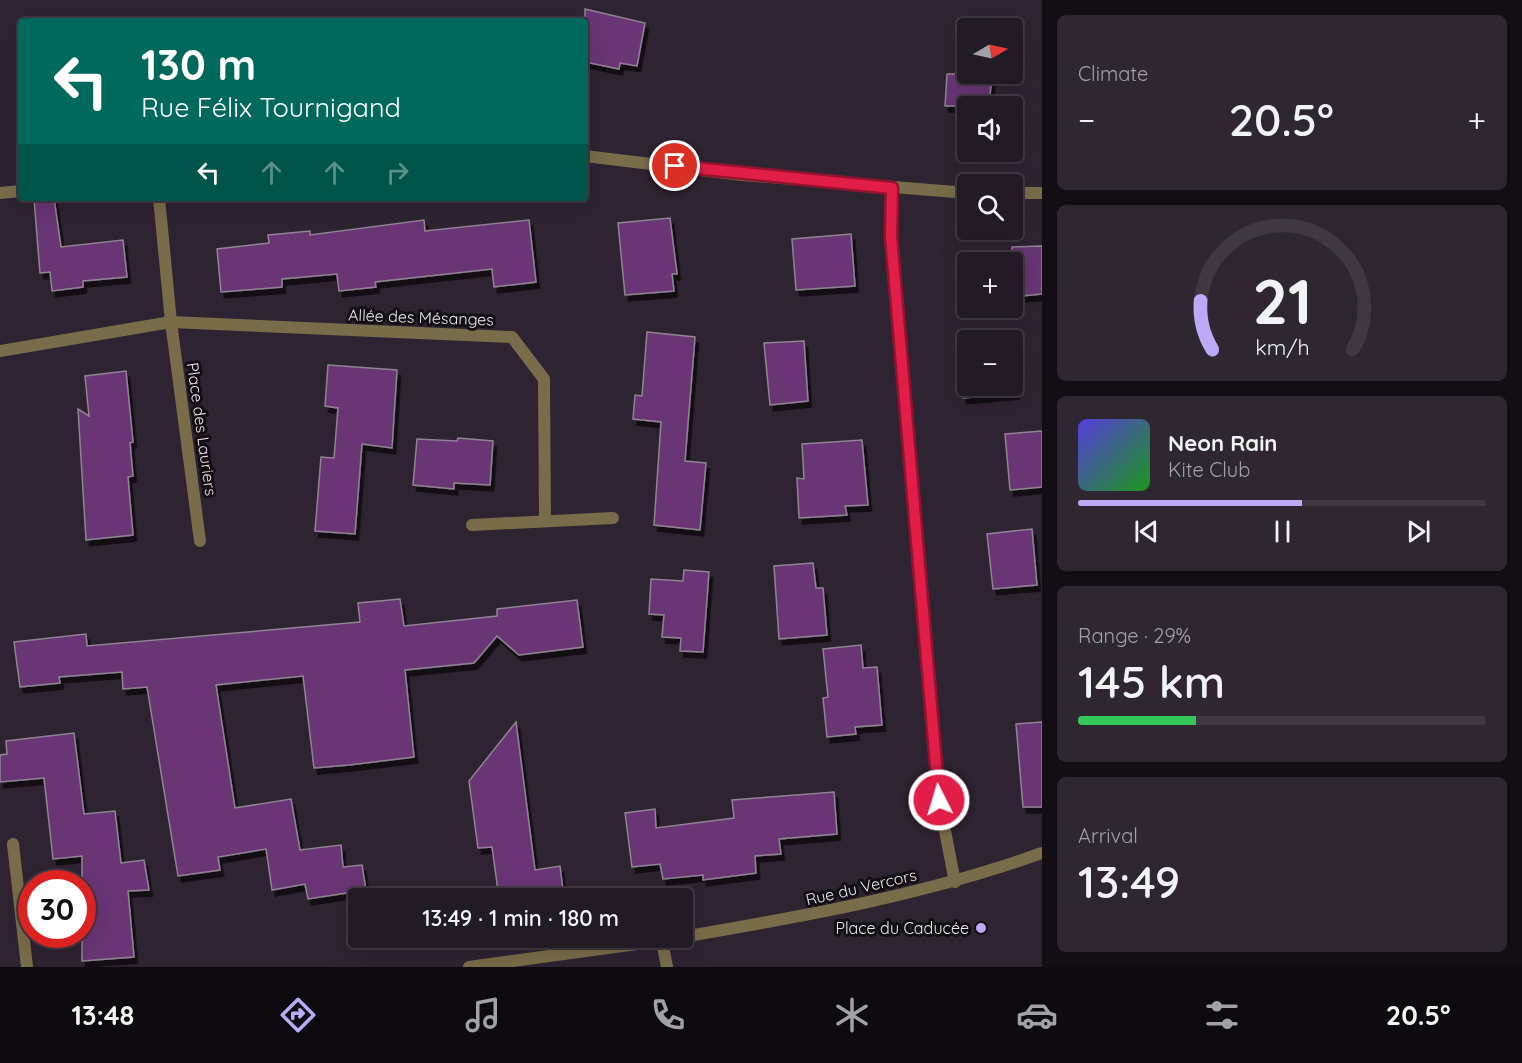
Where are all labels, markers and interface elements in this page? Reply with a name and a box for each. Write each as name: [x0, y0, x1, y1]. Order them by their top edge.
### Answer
north arrow: [957, 18, 1023, 84]
map controls: [957, 18, 1023, 396]
text: 130 m: [141, 38, 256, 91]
icon: left: [42, 42, 120, 120]
text: Climate: [1078, 61, 1148, 86]
text: Rue Félix Tournigand: [141, 90, 401, 124]
text: 20.5°: [1229, 91, 1334, 147]
button: sound: [957, 96, 1023, 162]
text: −: [1078, 99, 1095, 140]
text: +: [1467, 99, 1486, 140]
pin: [649, 140, 700, 191]
icon: arrive: [658, 149, 691, 182]
icon: left: [192, 156, 225, 189]
icon: ahead: [255, 156, 288, 189]
icon: ahead: [318, 156, 351, 189]
icon: right: [381, 156, 414, 189]
button: search: [957, 174, 1023, 240]
button: +: [957, 252, 1023, 318]
text: 21: [1252, 262, 1312, 340]
street label: Allée des Mésanges: [348, 304, 494, 330]
button: −: [957, 330, 1023, 396]
text: km/h: [1255, 335, 1309, 361]
street label: Place des Lauriers: [183, 361, 221, 497]
text: Neon Rain: [1168, 429, 1277, 457]
text: Kite Club: [1168, 457, 1250, 482]
icon: previous: [1130, 515, 1163, 548]
icon: pause: [1266, 515, 1299, 548]
icon: next: [1402, 515, 1435, 548]
text: Range · 29%: [1078, 623, 1191, 648]
text: 145 km: [1078, 653, 1225, 709]
position arrow: [907, 768, 971, 832]
text: Arrival: [1078, 823, 1138, 848]
text: 13:49: [1078, 853, 1180, 909]
street label: Rue du Vercors: [804, 865, 918, 909]
speed limit sign: 30: [18, 870, 96, 948]
text: 13:49 · 1 min · 180 m: [422, 904, 619, 932]
place label: Place du Caducée: [835, 918, 969, 938]
marker: Place du Caducée: [974, 921, 988, 935]
icon: directions: [277, 994, 319, 1036]
icon: music: [462, 994, 504, 1036]
icon: phone: [647, 994, 689, 1036]
icon: climate: [831, 994, 873, 1036]
icon: car: [1016, 994, 1058, 1036]
icon: filters: [1201, 994, 1243, 1036]
text: 13:48: [71, 998, 134, 1032]
text: 20.5°: [1386, 998, 1451, 1032]

